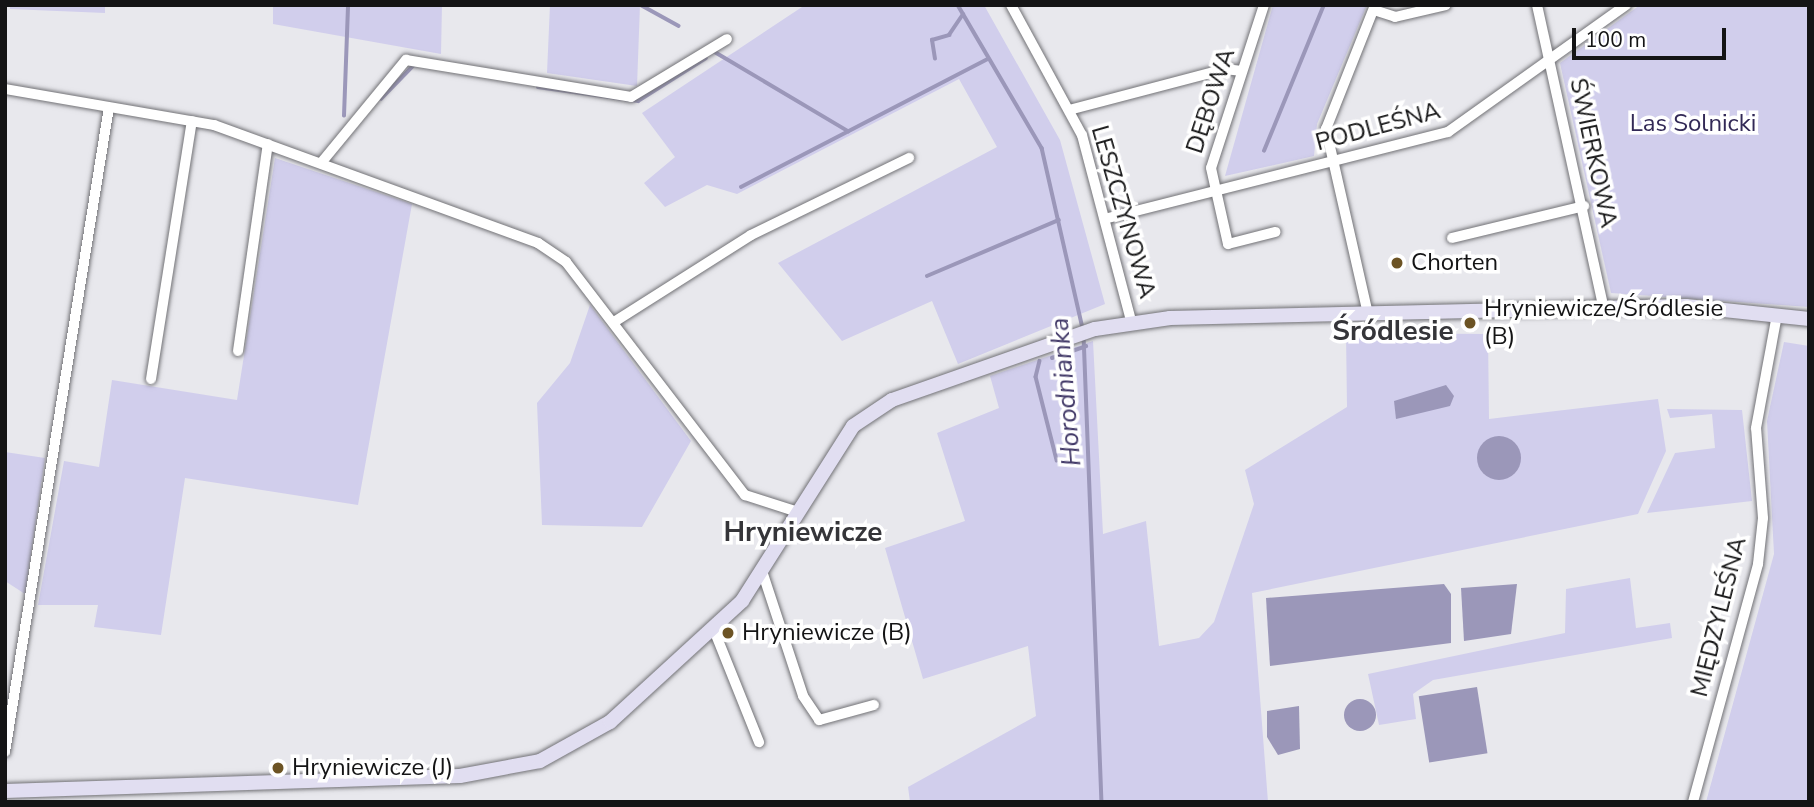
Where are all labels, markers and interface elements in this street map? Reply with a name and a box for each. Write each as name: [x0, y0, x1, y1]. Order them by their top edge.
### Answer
scale bar: [1576, 14, 1730, 58]
text: 100 m: [1585, 26, 1646, 54]
street label: DĘBOWA: [1181, 45, 1241, 157]
street label: ŚWIERKOWA: [1563, 76, 1623, 230]
street label: PODLEŚNA: [1312, 97, 1444, 157]
park label: Las Solnicki: [1630, 110, 1756, 138]
street label: LESZCZYNOWA: [1085, 122, 1161, 302]
place label: Chorten: [1411, 249, 1498, 277]
marker: Chorten: [1389, 255, 1405, 271]
place label: Hryniewicze/Śródlesie (B): [1484, 295, 1723, 351]
district label: Śródlesie: [1332, 314, 1454, 348]
marker: Hryniewicze/Śródlesie (B): [1462, 315, 1478, 331]
water label: Horodnianka: [1044, 316, 1088, 468]
district label: Hryniewicze: [723, 515, 883, 549]
street label: MIĘDZYLEŚNA: [1685, 534, 1753, 700]
place label: Hryniewicze (B): [742, 619, 912, 647]
marker: Hryniewicze (B): [720, 625, 736, 641]
place label: Hryniewicze (J): [292, 754, 453, 782]
marker: Hryniewicze (J): [270, 760, 286, 776]

